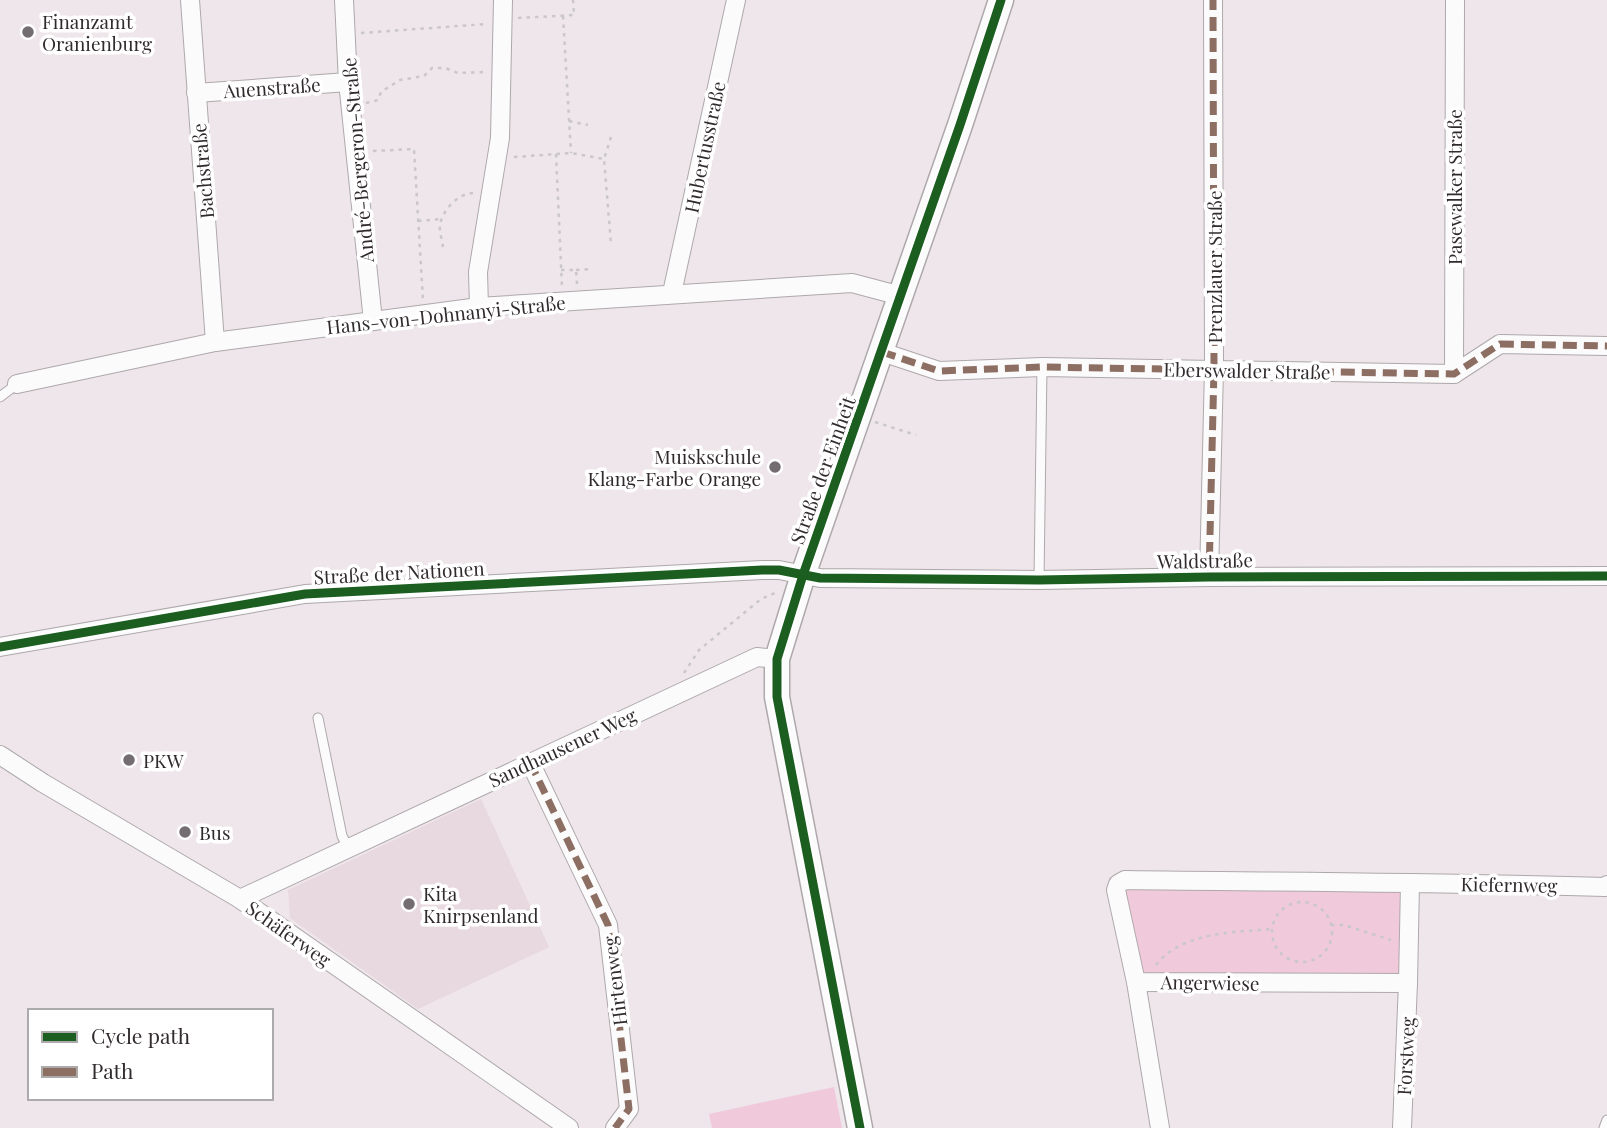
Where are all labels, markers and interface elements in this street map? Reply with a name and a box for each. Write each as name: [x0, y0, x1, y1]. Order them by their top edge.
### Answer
place label: Finanzamt Oranienburg: [42, 8, 152, 56]
marker: Finanzamt Oranienburg: [20, 24, 36, 40]
street label: André-Bergeron-Straße: [335, 56, 379, 265]
street label: Auenstraße: [222, 71, 321, 103]
street label: Hubertusstraße: [677, 79, 731, 215]
street label: Pasewalker Straße: [1441, 109, 1467, 265]
street label: Bachstraße: [185, 122, 219, 220]
street label: Prenzlauer Straße: [1201, 190, 1227, 344]
street label: Hans-von-Dohnanyi-Straße: [325, 289, 567, 339]
street label: Eberswalder Straße: [1163, 356, 1331, 384]
street label: Straße der Einheit: [783, 392, 861, 547]
place label: Muiskschule Klang-Farbe Orange: [587, 443, 761, 491]
marker: Muiskschule Klang-Farbe Orange: [767, 459, 783, 475]
street label: Waldstraße: [1156, 546, 1253, 574]
street label: Straße der Nationen: [313, 555, 486, 589]
street label: Sandhausener Weg: [484, 701, 640, 793]
place label: PKW: [143, 747, 185, 773]
marker: PKW: [121, 752, 137, 768]
place label: Bus: [199, 819, 230, 845]
marker: Bus: [177, 824, 193, 840]
street label: Kiefernweg: [1460, 870, 1558, 898]
place label: Kita Knirpsenland: [423, 880, 539, 928]
street label: Schäferweg: [241, 894, 337, 972]
marker: Kita Knirpsenland: [401, 896, 417, 912]
street label: Hirtenweg: [596, 935, 632, 1027]
street label: Angerwiese: [1159, 968, 1260, 996]
legend: [28, 1009, 273, 1100]
street label: Forstweg: [1390, 1016, 1420, 1096]
text: Cycle path: [91, 1021, 191, 1049]
text: Path: [91, 1056, 134, 1084]

